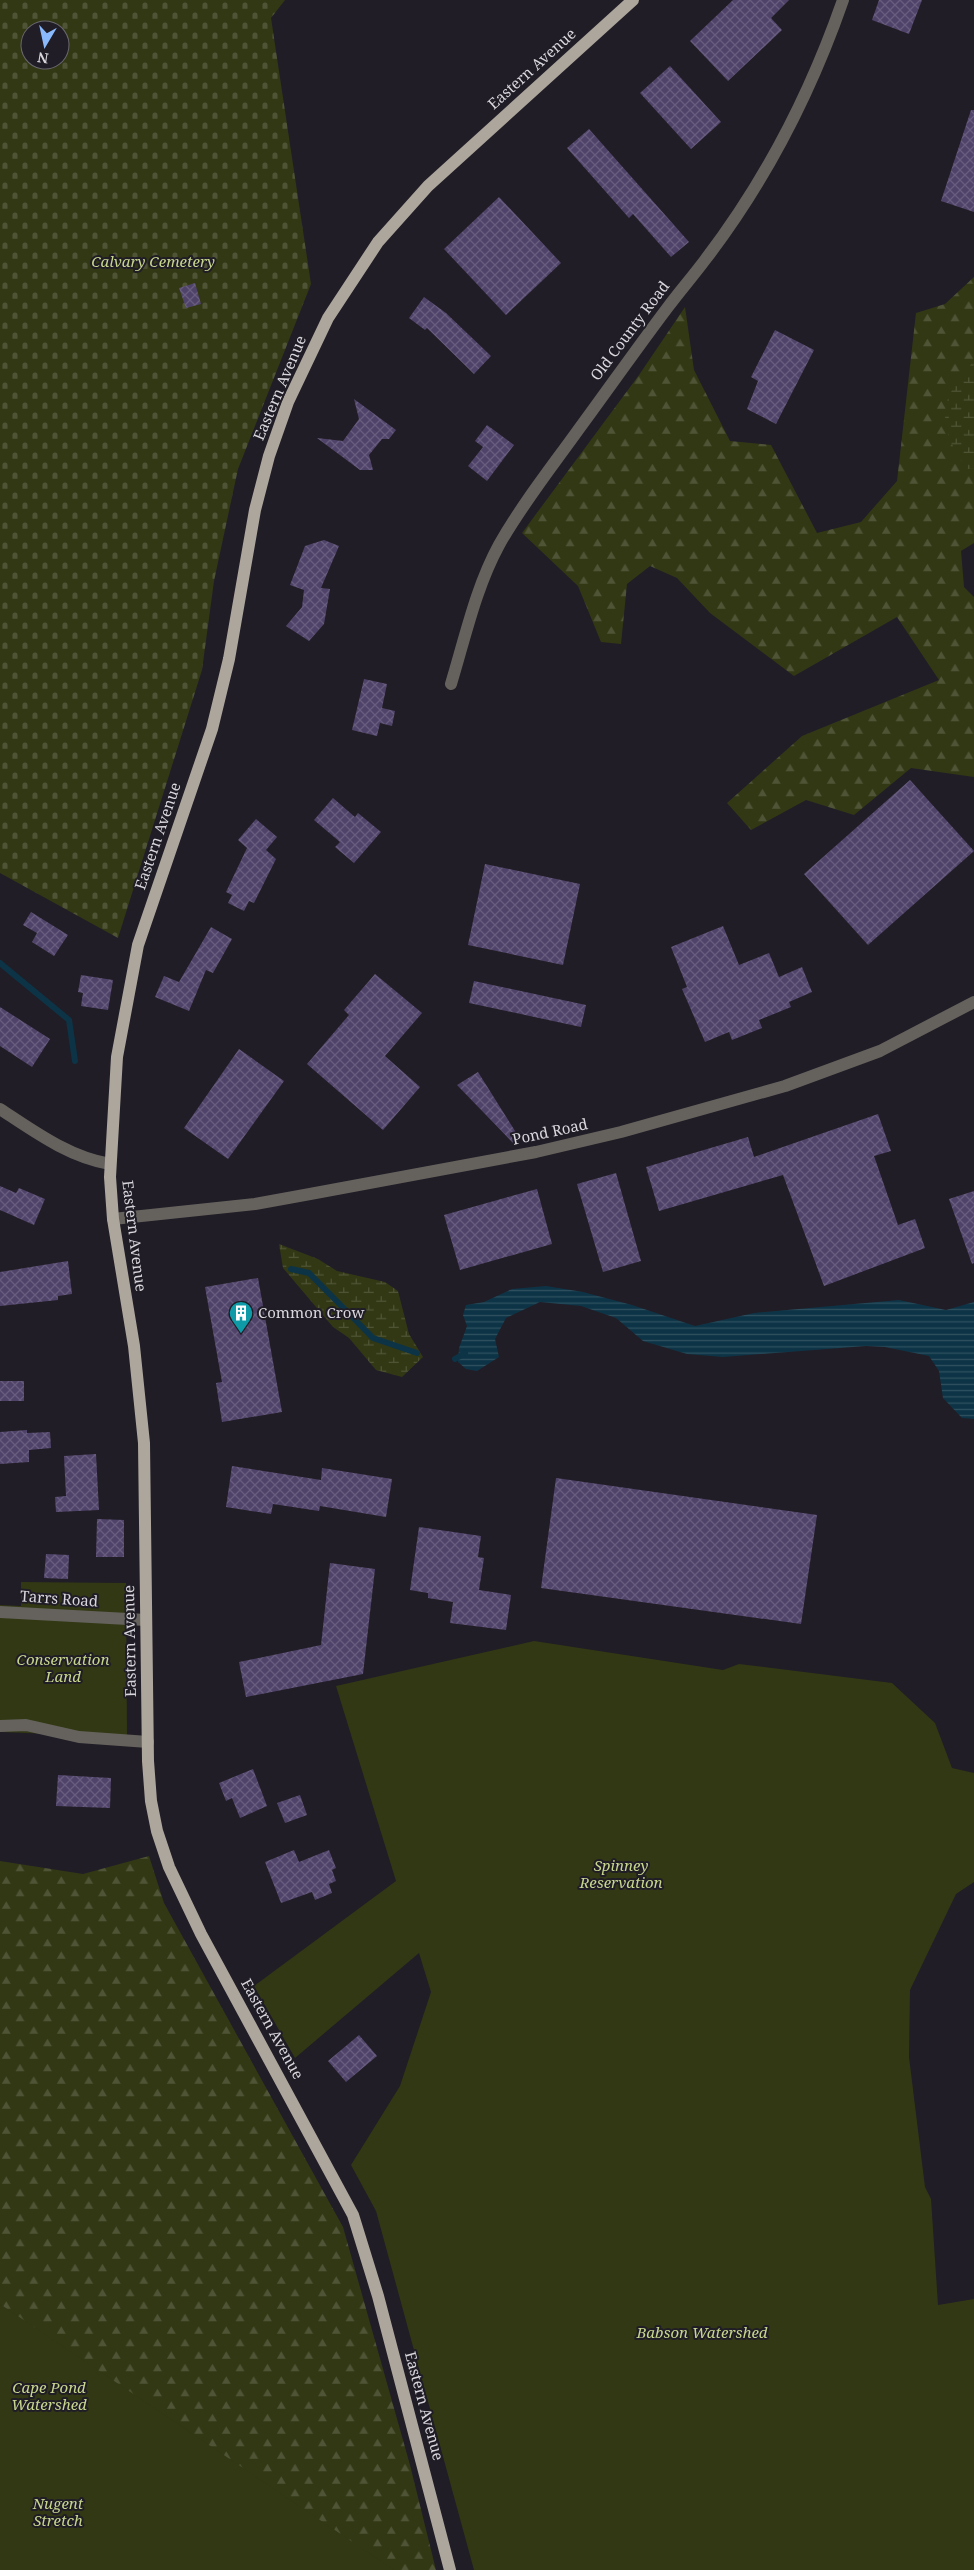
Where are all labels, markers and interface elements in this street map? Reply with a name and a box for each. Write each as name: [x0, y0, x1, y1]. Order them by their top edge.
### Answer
north arrow: [20, 20, 70, 70]
street label: Eastern Avenue: [483, 23, 580, 113]
text: N: [36, 48, 50, 69]
park label: Calvary Cemetery: [91, 251, 215, 271]
street label: Old County Road: [585, 277, 673, 384]
street label: Eastern Avenue: [248, 332, 310, 443]
street label: Eastern Avenue: [129, 779, 185, 892]
street label: Pond Road: [510, 1113, 589, 1149]
street label: Eastern Avenue: [118, 1179, 152, 1293]
building icon: Common Crow: [228, 1300, 254, 1334]
place label: Common Crow: [258, 1302, 364, 1322]
street label: Tarrs Road: [19, 1585, 99, 1611]
street label: Eastern Avenue: [118, 1585, 140, 1697]
park label: Conservation Land: [17, 1649, 109, 1686]
park label: Spinney Reservation: [578, 1855, 663, 1892]
street label: Eastern Avenue: [237, 1975, 309, 2082]
park label: Babson Watershed: [636, 2322, 768, 2342]
street label: Eastern Avenue: [401, 2349, 449, 2462]
park label: Cape Pond Watershed: [11, 2377, 87, 2414]
park label: Nugent Stretch: [32, 2493, 84, 2530]

